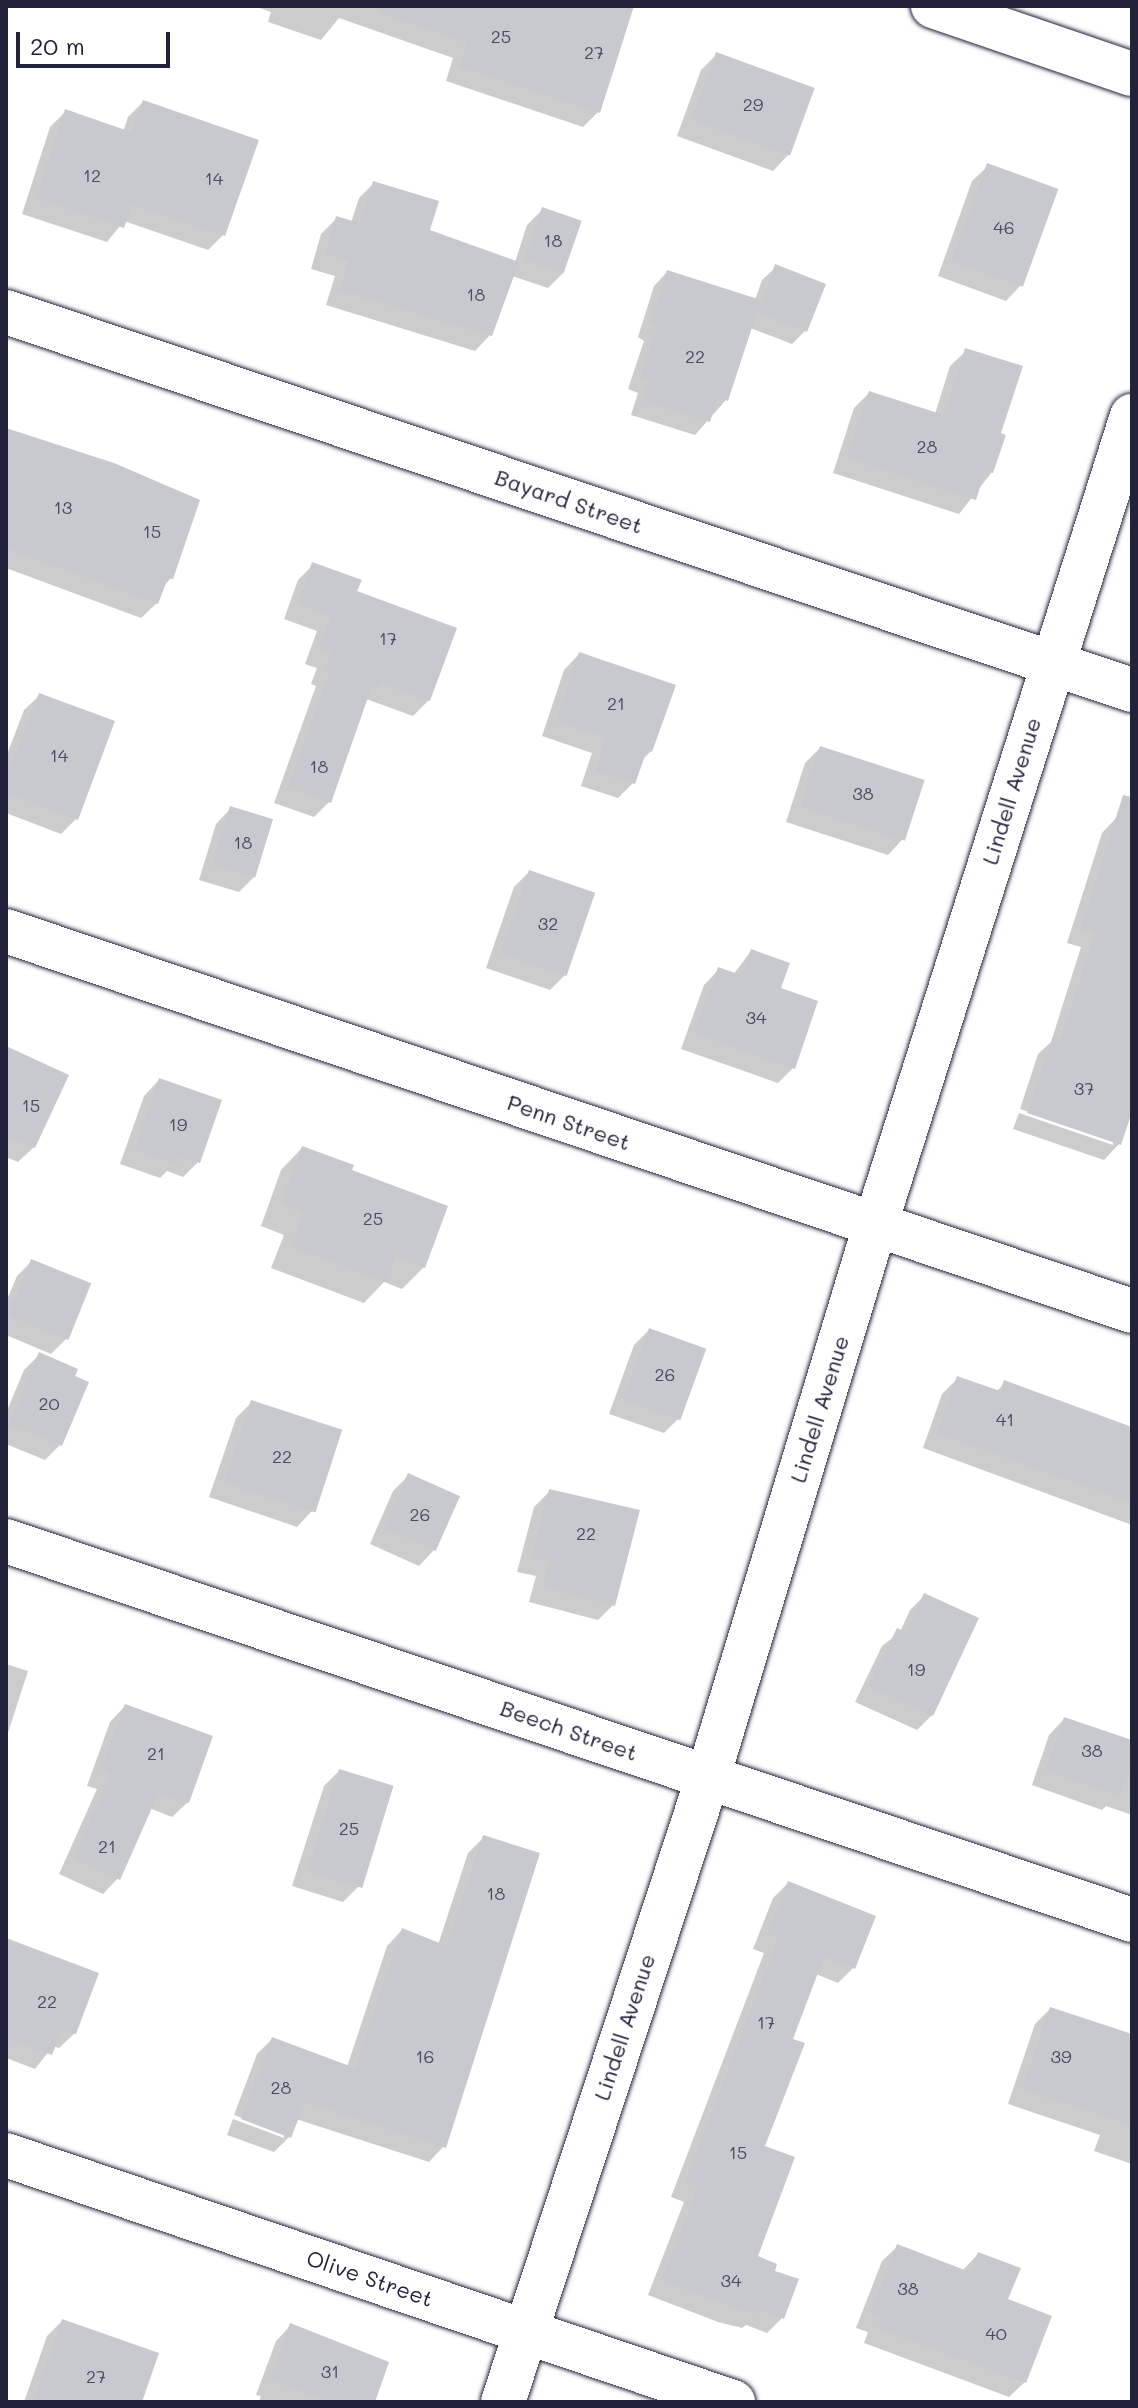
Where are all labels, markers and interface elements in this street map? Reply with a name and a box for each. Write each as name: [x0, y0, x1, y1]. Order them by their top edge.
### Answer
scale bar: [20, 16, 174, 66]
house number: 25: [491, 25, 511, 47]
text: 20 m: [30, 30, 85, 61]
house number: 27: [584, 41, 604, 63]
house number: 29: [743, 93, 763, 115]
house number: 12: [83, 164, 101, 186]
house number: 14: [205, 167, 223, 189]
house number: 46: [993, 216, 1015, 238]
house number: 18: [544, 229, 562, 251]
house number: 18: [467, 283, 485, 305]
house number: 22: [685, 345, 705, 367]
house number: 28: [917, 435, 937, 457]
street label: Bayard Street: [492, 463, 646, 539]
house number: 13: [54, 496, 72, 518]
house number: 15: [143, 520, 161, 542]
house number: 17: [379, 627, 397, 649]
house number: 21: [607, 692, 625, 714]
street label: Lindell Avenue: [976, 714, 1046, 868]
house number: 14: [50, 744, 68, 766]
house number: 18: [310, 755, 328, 777]
house number: 38: [852, 782, 874, 804]
house number: 18: [234, 831, 252, 853]
house number: 32: [538, 912, 558, 934]
house number: 34: [745, 1006, 767, 1028]
house number: 37: [1074, 1077, 1094, 1099]
street label: Penn Street: [504, 1089, 634, 1155]
house number: 15: [22, 1094, 40, 1116]
house number: 19: [169, 1113, 187, 1135]
house number: 25: [363, 1207, 383, 1229]
street label: Lindell Avenue: [784, 1332, 854, 1486]
house number: 26: [655, 1363, 675, 1385]
house number: 20: [38, 1392, 60, 1414]
house number: 41: [996, 1408, 1014, 1430]
house number: 22: [272, 1445, 292, 1467]
house number: 26: [410, 1503, 430, 1525]
house number: 22: [576, 1522, 596, 1544]
house number: 19: [907, 1658, 925, 1680]
street label: Beech Street: [497, 1694, 641, 1766]
house number: 38: [1081, 1739, 1103, 1761]
house number: 21: [147, 1742, 165, 1764]
house number: 25: [339, 1817, 359, 1839]
house number: 21: [98, 1835, 116, 1857]
house number: 18: [487, 1882, 505, 1904]
street label: Lindell Avenue: [588, 1951, 660, 2103]
house number: 22: [37, 1990, 57, 2012]
house number: 17: [757, 2011, 775, 2033]
house number: 16: [416, 2045, 434, 2067]
house number: 39: [1050, 2045, 1072, 2067]
house number: 28: [271, 2076, 291, 2098]
house number: 15: [729, 2141, 747, 2163]
street label: Olive Street: [303, 2244, 437, 2312]
house number: 34: [720, 2269, 742, 2291]
house number: 38: [897, 2277, 919, 2299]
house number: 40: [985, 2322, 1007, 2344]
house number: 31: [321, 2360, 339, 2382]
house number: 27: [86, 2365, 106, 2387]

